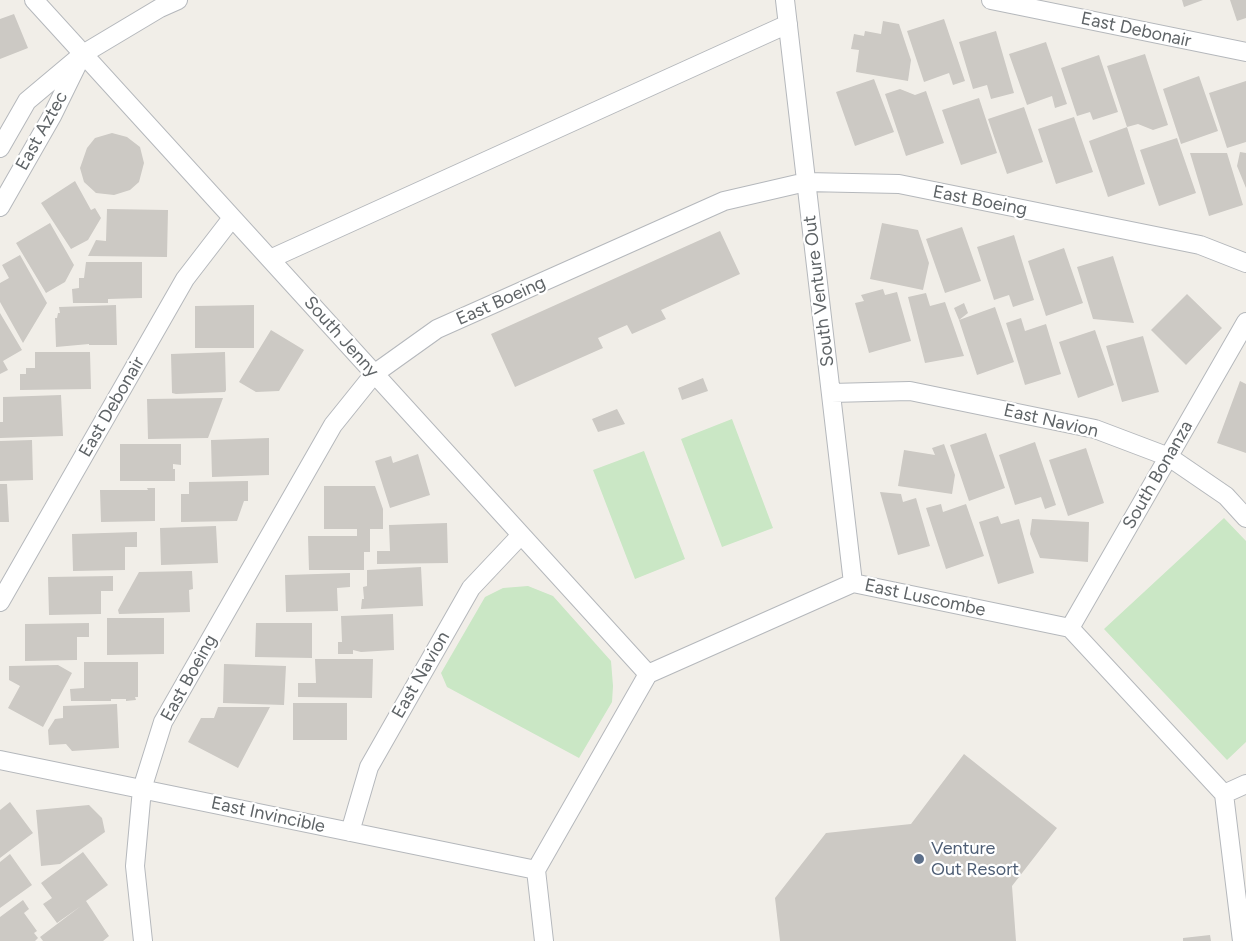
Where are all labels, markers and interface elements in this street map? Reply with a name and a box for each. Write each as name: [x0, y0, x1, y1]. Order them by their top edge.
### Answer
street label: East Debonair: [1079, 8, 1193, 52]
street label: East Aztec: [12, 88, 72, 174]
street label: East Boeing: [931, 181, 1029, 221]
street label: South Venture Out: [799, 214, 839, 368]
street label: East Boeing: [453, 272, 549, 330]
street label: South Jenny: [299, 292, 383, 382]
street label: East Debonair: [75, 353, 149, 461]
street label: East Navion: [1002, 400, 1100, 442]
street label: South Bonanza: [1118, 417, 1198, 533]
street label: East Luscombe: [863, 575, 987, 621]
street label: East Navion: [388, 628, 454, 722]
street label: East Boeing: [156, 631, 222, 725]
street label: East Invincible: [209, 792, 327, 838]
place label: Venture Out Resort: [931, 838, 1019, 880]
marker: Venture Out Resort: [912, 852, 926, 866]

